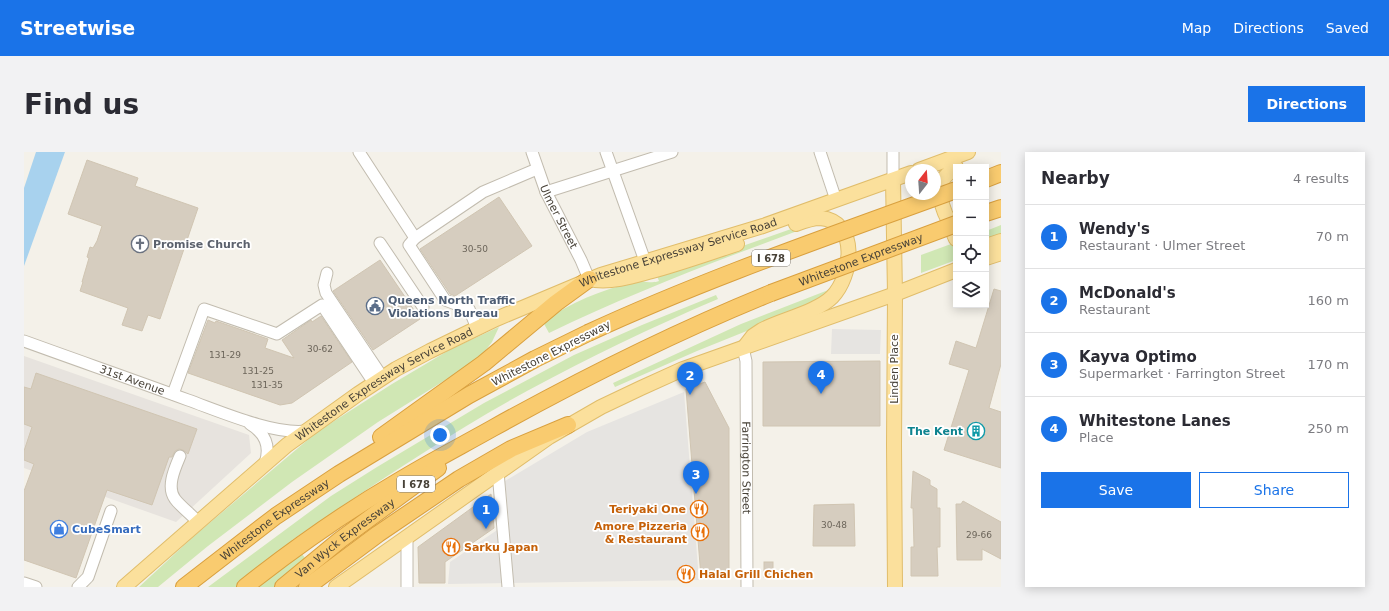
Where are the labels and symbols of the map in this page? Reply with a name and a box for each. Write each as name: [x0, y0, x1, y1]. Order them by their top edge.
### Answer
north arrow: [905, 164, 941, 200]
street label: Ulmer Street: [537, 183, 580, 252]
street label: Whitestone Expressway Service Road: [577, 216, 779, 290]
street label: Whitestone Expressway: [797, 231, 925, 289]
church icon: Promise Church: [130, 234, 150, 254]
place label: Promise Church: [153, 238, 251, 251]
house number: 30-50: [462, 244, 488, 254]
road number: I 678: [752, 250, 790, 266]
place label: Queens North Traffic Violations Bureau: [388, 294, 515, 320]
public building icon: Queens North Traffic Violations Bureau: [365, 296, 385, 316]
street label: Whitestone Expressway: [490, 318, 613, 389]
street label: Whitestone Expressway Service Road: [293, 325, 475, 444]
street label: Linden Place: [888, 334, 901, 404]
house number: 30-62: [307, 344, 333, 354]
house number: 131-29: [209, 350, 241, 360]
pin: 4: [808, 361, 834, 394]
pin: 2: [677, 362, 703, 395]
street label: 31st Avenue: [98, 363, 167, 398]
house number: 131-25: [242, 366, 274, 376]
house number: 131-35: [251, 380, 283, 390]
street label: Farrington Street: [739, 421, 753, 515]
building icon: The Kent: [966, 421, 986, 441]
your location: [430, 425, 450, 445]
place label: The Kent: [907, 425, 963, 438]
pin: 3: [683, 461, 709, 494]
street label: Whitestone Expressway: [218, 476, 332, 564]
road number: I 678: [397, 476, 435, 492]
street label: Van Wyck Expressway: [293, 496, 398, 581]
pin: 1: [473, 496, 499, 529]
restaurant icon: Teriyaki One: [689, 499, 709, 519]
place label: Teriyaki One: [609, 503, 686, 516]
shop icon: CubeSmart: [49, 519, 69, 539]
place label: Amore Pizzeria & Restaurant: [594, 520, 687, 546]
house number: 30-48: [821, 520, 847, 530]
restaurant icon: Amore Pizzeria & Restaurant: [690, 522, 710, 542]
place label: CubeSmart: [72, 523, 141, 536]
house number: 29-66: [966, 530, 992, 540]
restaurant icon: Sarku Japan: [441, 537, 461, 557]
place label: Sarku Japan: [464, 541, 538, 554]
restaurant icon: Halal Grill Chichen: [676, 564, 696, 584]
place label: Halal Grill Chichen: [699, 568, 813, 581]

